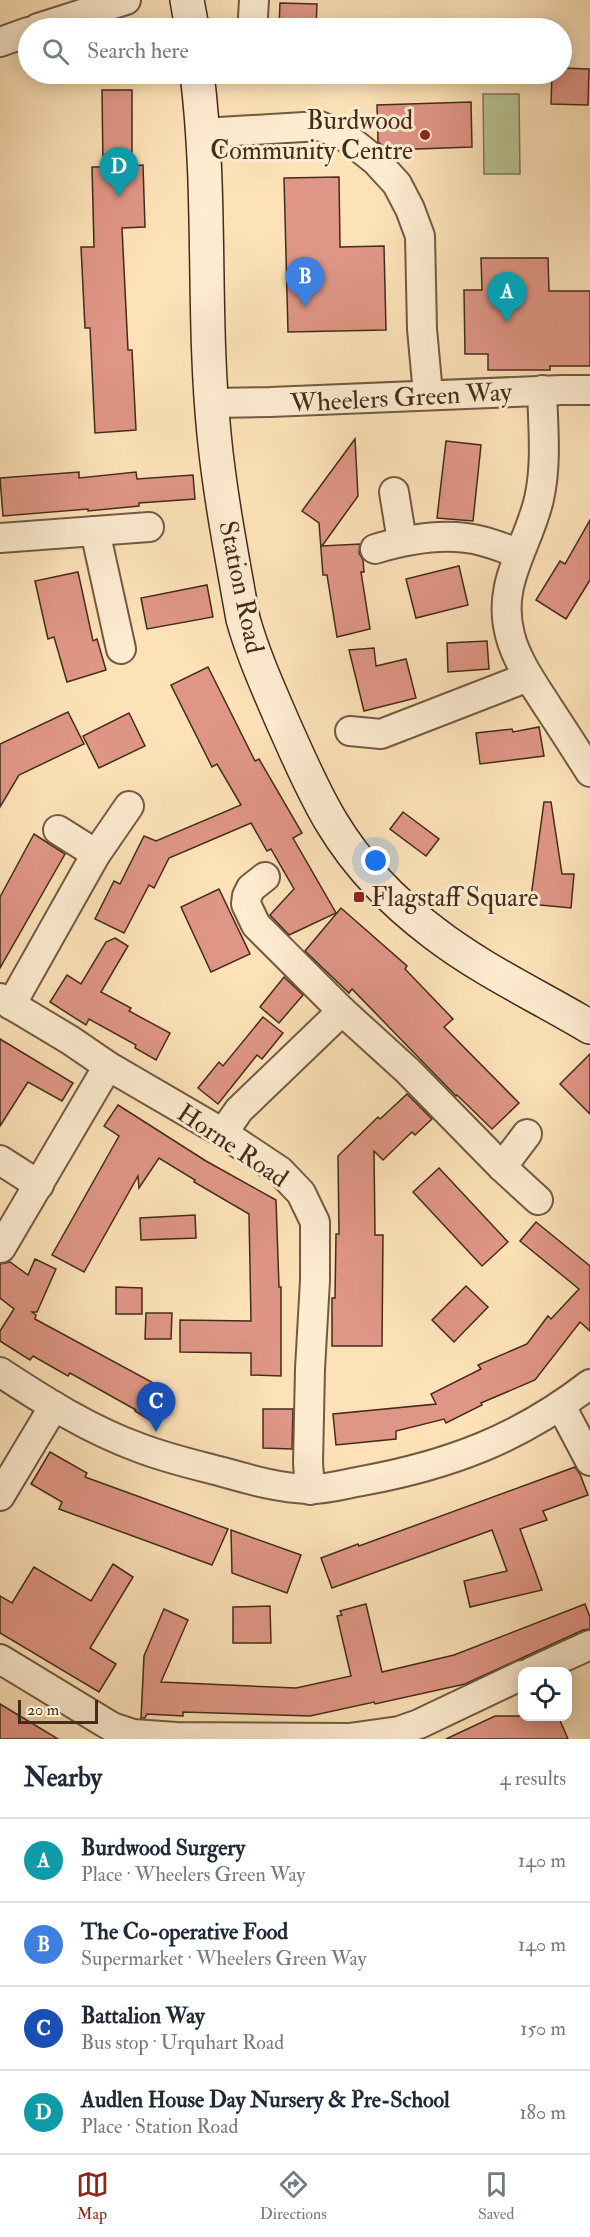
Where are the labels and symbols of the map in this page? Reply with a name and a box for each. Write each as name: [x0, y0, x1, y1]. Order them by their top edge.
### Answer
place label: Burdwood Community Centre: [210, 105, 413, 167]
marker: Burdwood Community Centre: [418, 128, 432, 142]
pin: D: [100, 148, 138, 197]
pin: B: [286, 258, 324, 307]
pin: A: [488, 272, 526, 322]
street label: Wheelers Green Way: [289, 376, 513, 420]
street label: Station Road: [211, 518, 271, 657]
your location: [361, 846, 390, 875]
place label: Flagstaff Square: [371, 882, 539, 914]
marker: Flagstaff Square: [352, 890, 366, 904]
street label: Horne Road: [171, 1097, 294, 1195]
pin: C: [136, 1382, 176, 1432]
scale bar: [18, 1697, 98, 1724]

